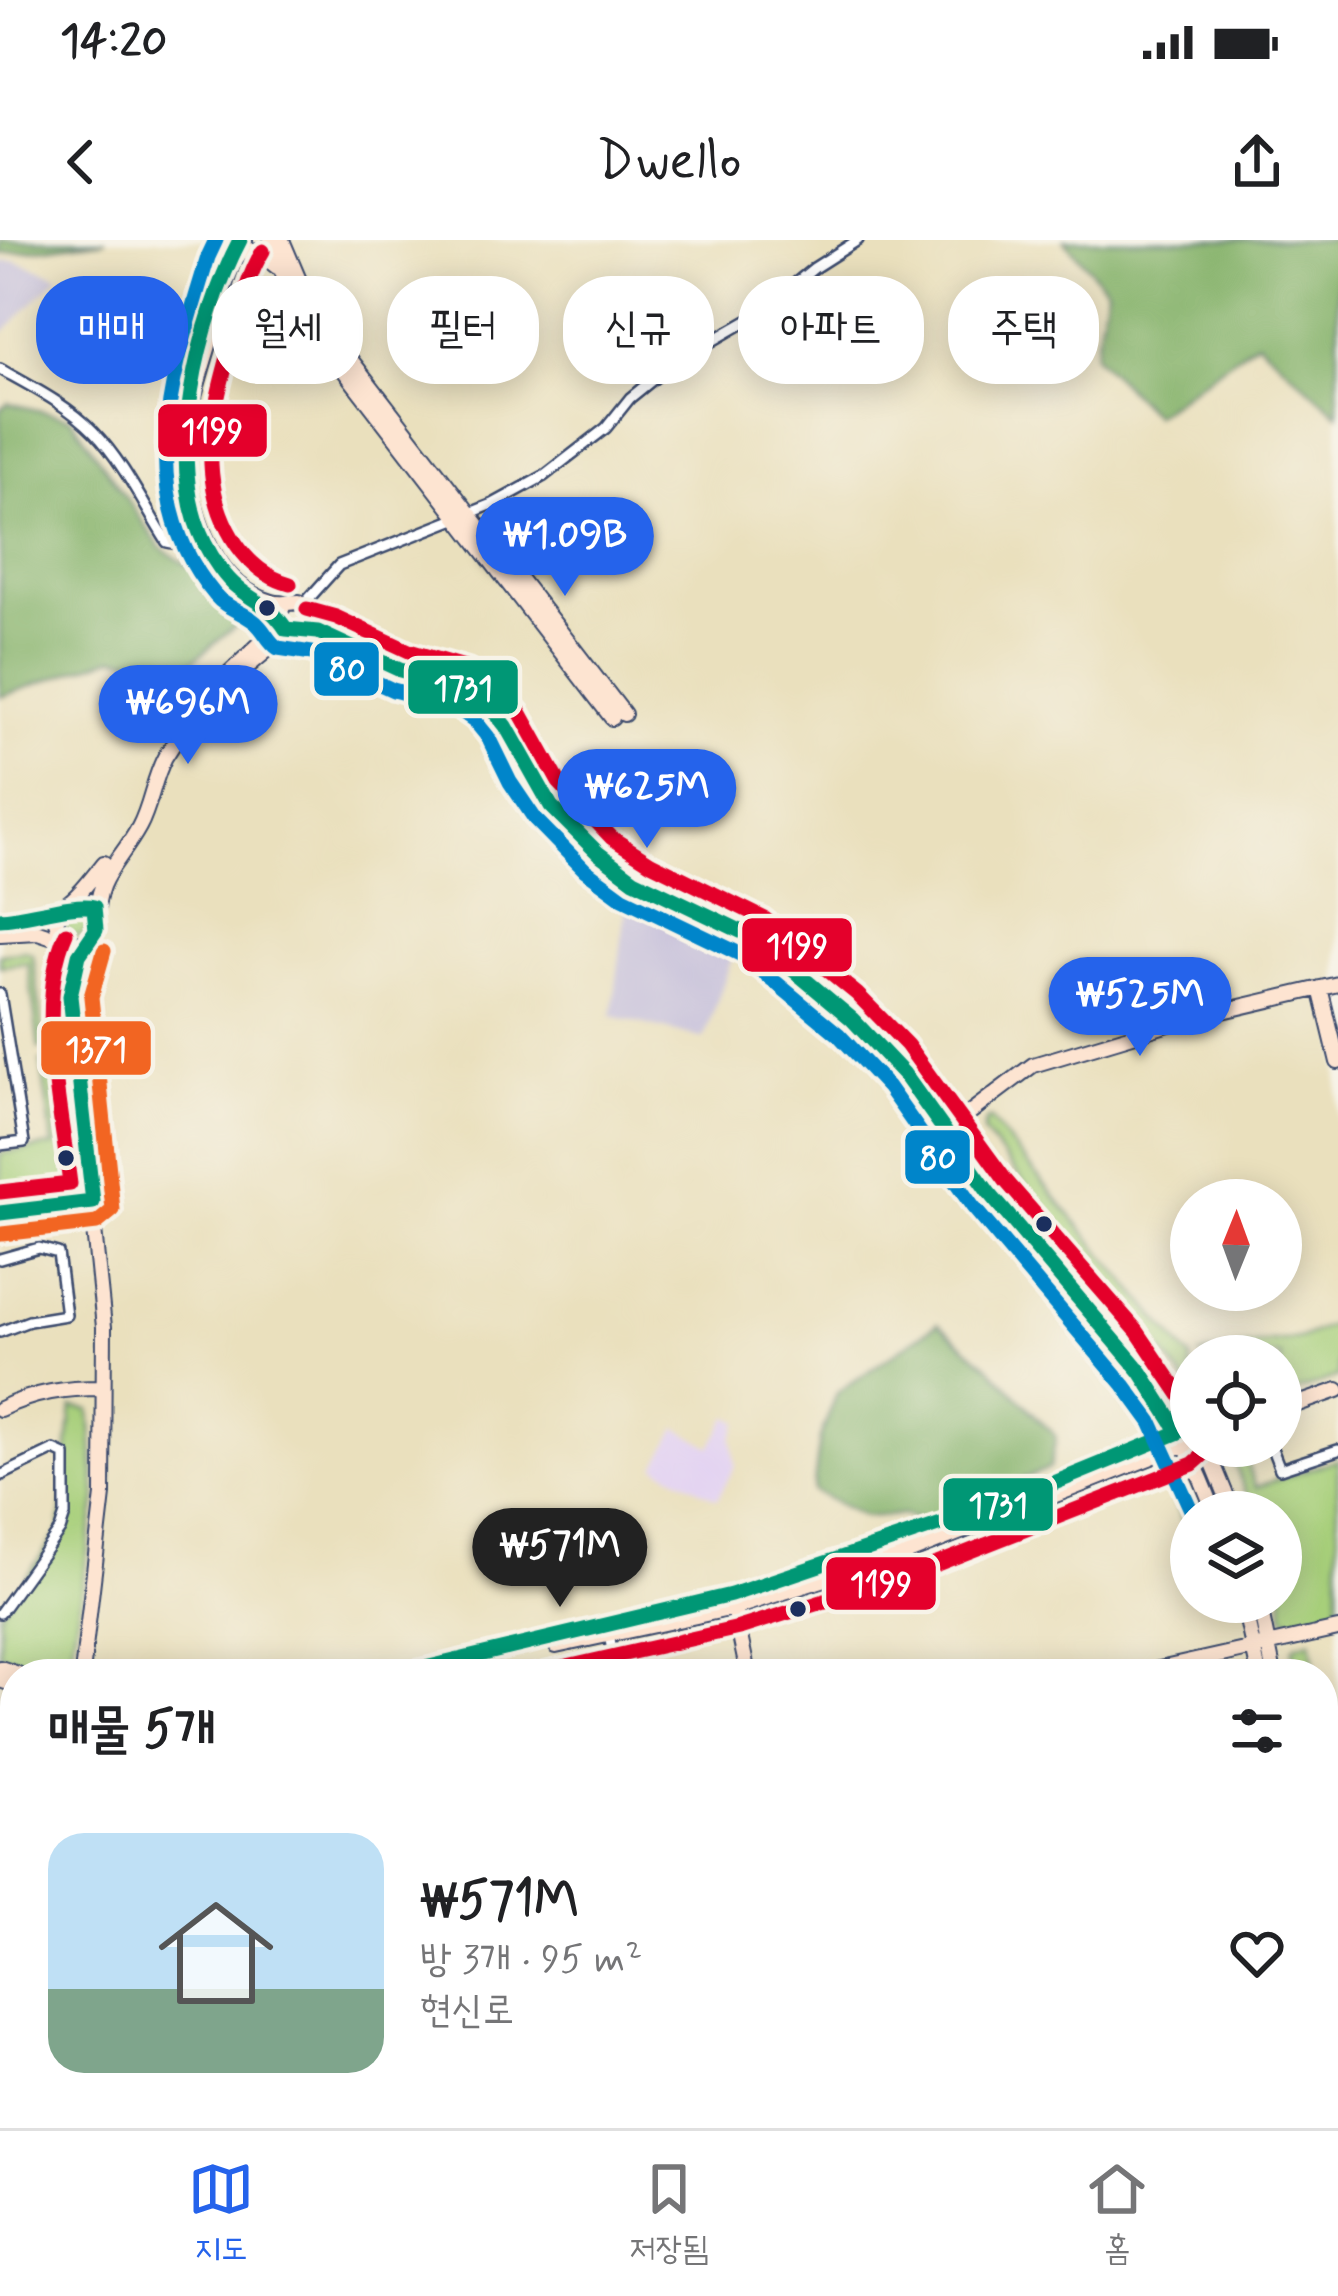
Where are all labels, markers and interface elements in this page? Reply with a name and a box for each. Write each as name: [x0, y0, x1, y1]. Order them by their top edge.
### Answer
text: 14:20: [60, 13, 167, 72]
text: Dwello: [596, 127, 742, 198]
icon: back: [48, 129, 114, 195]
icon: share: [1224, 129, 1290, 195]
chip: 매매: [36, 276, 188, 384]
chip: 월세: [212, 276, 363, 384]
chip: 필터: [387, 276, 539, 384]
chip: 신규: [563, 276, 714, 384]
chip: 아파트: [738, 276, 924, 384]
chip: 주택: [948, 276, 1099, 384]
line badge: 1199: [156, 402, 269, 459]
text: 1199: [181, 411, 243, 455]
pin: ₩1.09B: [467, 497, 663, 599]
text: ₩1.09B: [503, 510, 627, 561]
unlabelled marker: [256, 597, 278, 619]
line badge: 80: [312, 640, 381, 698]
text: 80: [328, 649, 366, 693]
line badge: 1731: [406, 658, 520, 716]
pin: ₩696M: [104, 665, 272, 767]
text: 1731: [433, 668, 493, 712]
text: ₩696M: [126, 678, 250, 729]
pin: ₩625M: [563, 749, 731, 851]
text: ₩625M: [584, 762, 710, 813]
line badge: 1199: [740, 916, 854, 974]
text: 1199: [766, 926, 828, 970]
pin: ₩525M: [1056, 957, 1224, 1059]
text: ₩525M: [1076, 970, 1204, 1021]
line badge: 1371: [39, 1019, 153, 1077]
text: 1371: [65, 1029, 127, 1073]
line badge: 80: [903, 1128, 972, 1186]
text: 80: [919, 1138, 957, 1182]
unlabelled marker: [55, 1147, 77, 1169]
north arrow: [1170, 1179, 1302, 1311]
map controls: [1170, 1179, 1302, 1623]
unlabelled marker: [1033, 1213, 1055, 1235]
button: locate: [1170, 1335, 1302, 1467]
line badge: 1731: [941, 1476, 1055, 1533]
text: 1731: [968, 1485, 1028, 1529]
button: layers: [1170, 1491, 1302, 1623]
pin: ₩571M: [476, 1508, 644, 1610]
text: ₩571M: [499, 1521, 621, 1572]
line badge: 1199: [824, 1555, 938, 1612]
text: 1199: [850, 1564, 912, 1608]
unlabelled marker: [787, 1598, 809, 1620]
text: 매물 5개: [48, 1698, 216, 1764]
icon: filters: [1224, 1698, 1290, 1764]
text: ₩571M: [420, 1869, 579, 1935]
icon: home: [144, 1881, 288, 2025]
icon: heart: [1224, 1920, 1290, 1986]
text: 방 3개 · 95 m²: [420, 1935, 642, 1986]
text: 현신로: [420, 1986, 514, 2037]
tab: 지도: [188, 2156, 254, 2272]
tab: 저장됨: [629, 2156, 709, 2272]
tab: 홈: [1084, 2156, 1150, 2272]

